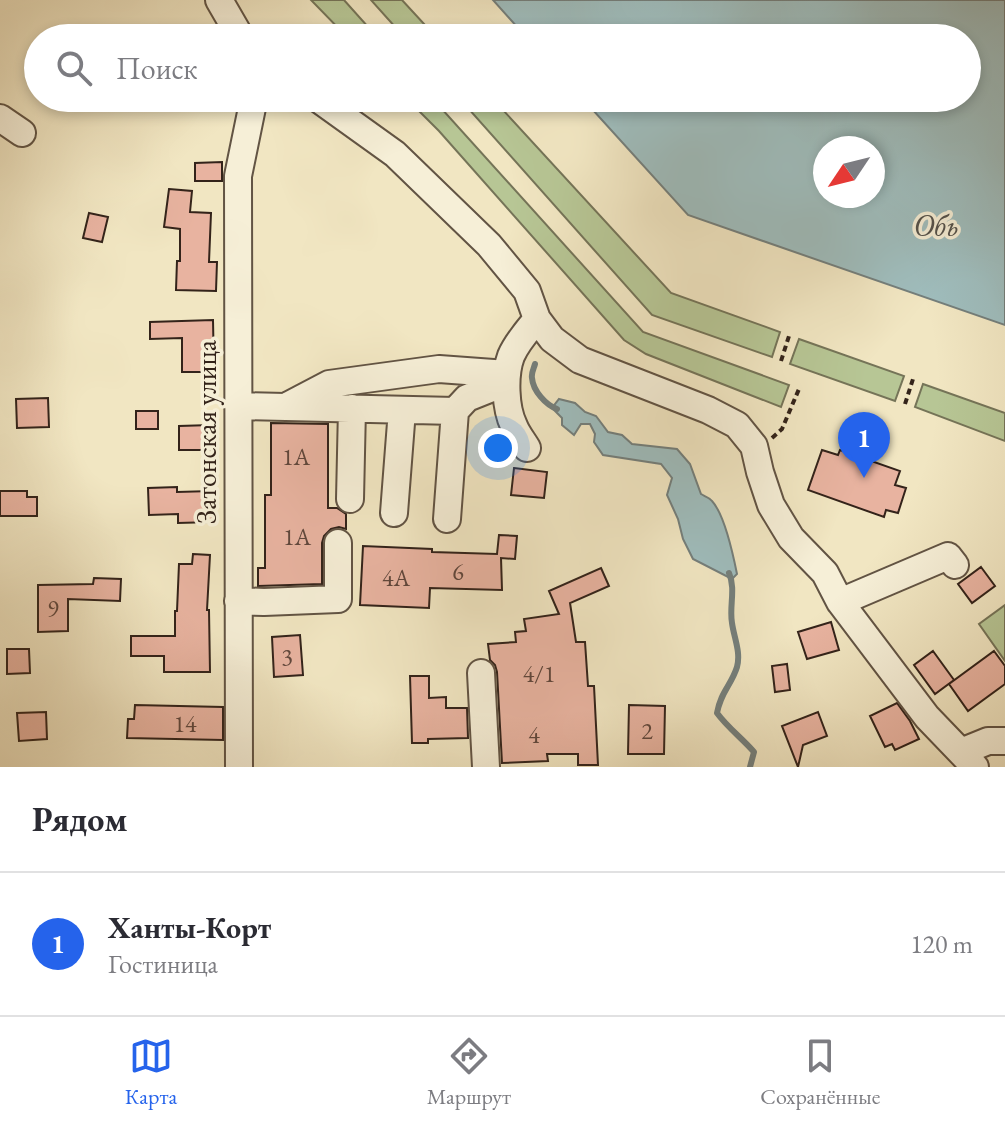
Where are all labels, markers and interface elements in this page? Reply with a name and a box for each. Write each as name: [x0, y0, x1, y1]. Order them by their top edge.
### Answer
search box: [24, 24, 981, 112]
icon: search: [52, 46, 96, 90]
text: Поиск: [116, 49, 198, 88]
north arrow: [813, 136, 885, 208]
water label: Обь: [913, 206, 959, 245]
street label: Затонская улица: [188, 339, 224, 524]
pin: 1: [838, 412, 890, 478]
your location: [478, 428, 518, 468]
house number: 1А: [282, 441, 310, 472]
house number: 1А: [283, 521, 311, 552]
house number: 6: [452, 556, 464, 587]
house number: 4А: [382, 562, 410, 593]
house number: 9: [47, 593, 59, 624]
house number: 3: [281, 641, 293, 672]
house number: 4/1: [523, 658, 555, 689]
house number: 14: [173, 708, 197, 739]
house number: 2: [641, 715, 653, 746]
house number: 4: [528, 719, 540, 750]
text: Рядом: [32, 797, 127, 841]
text: Ханты-Корт: [108, 908, 271, 947]
text: 1: [51, 927, 65, 961]
text: 120 m: [910, 927, 973, 961]
text: Гостиница: [108, 947, 218, 981]
tab: Карта: [125, 1034, 177, 1111]
tab: Маршрут: [427, 1034, 511, 1111]
tab: Сохранённые: [760, 1034, 880, 1111]

